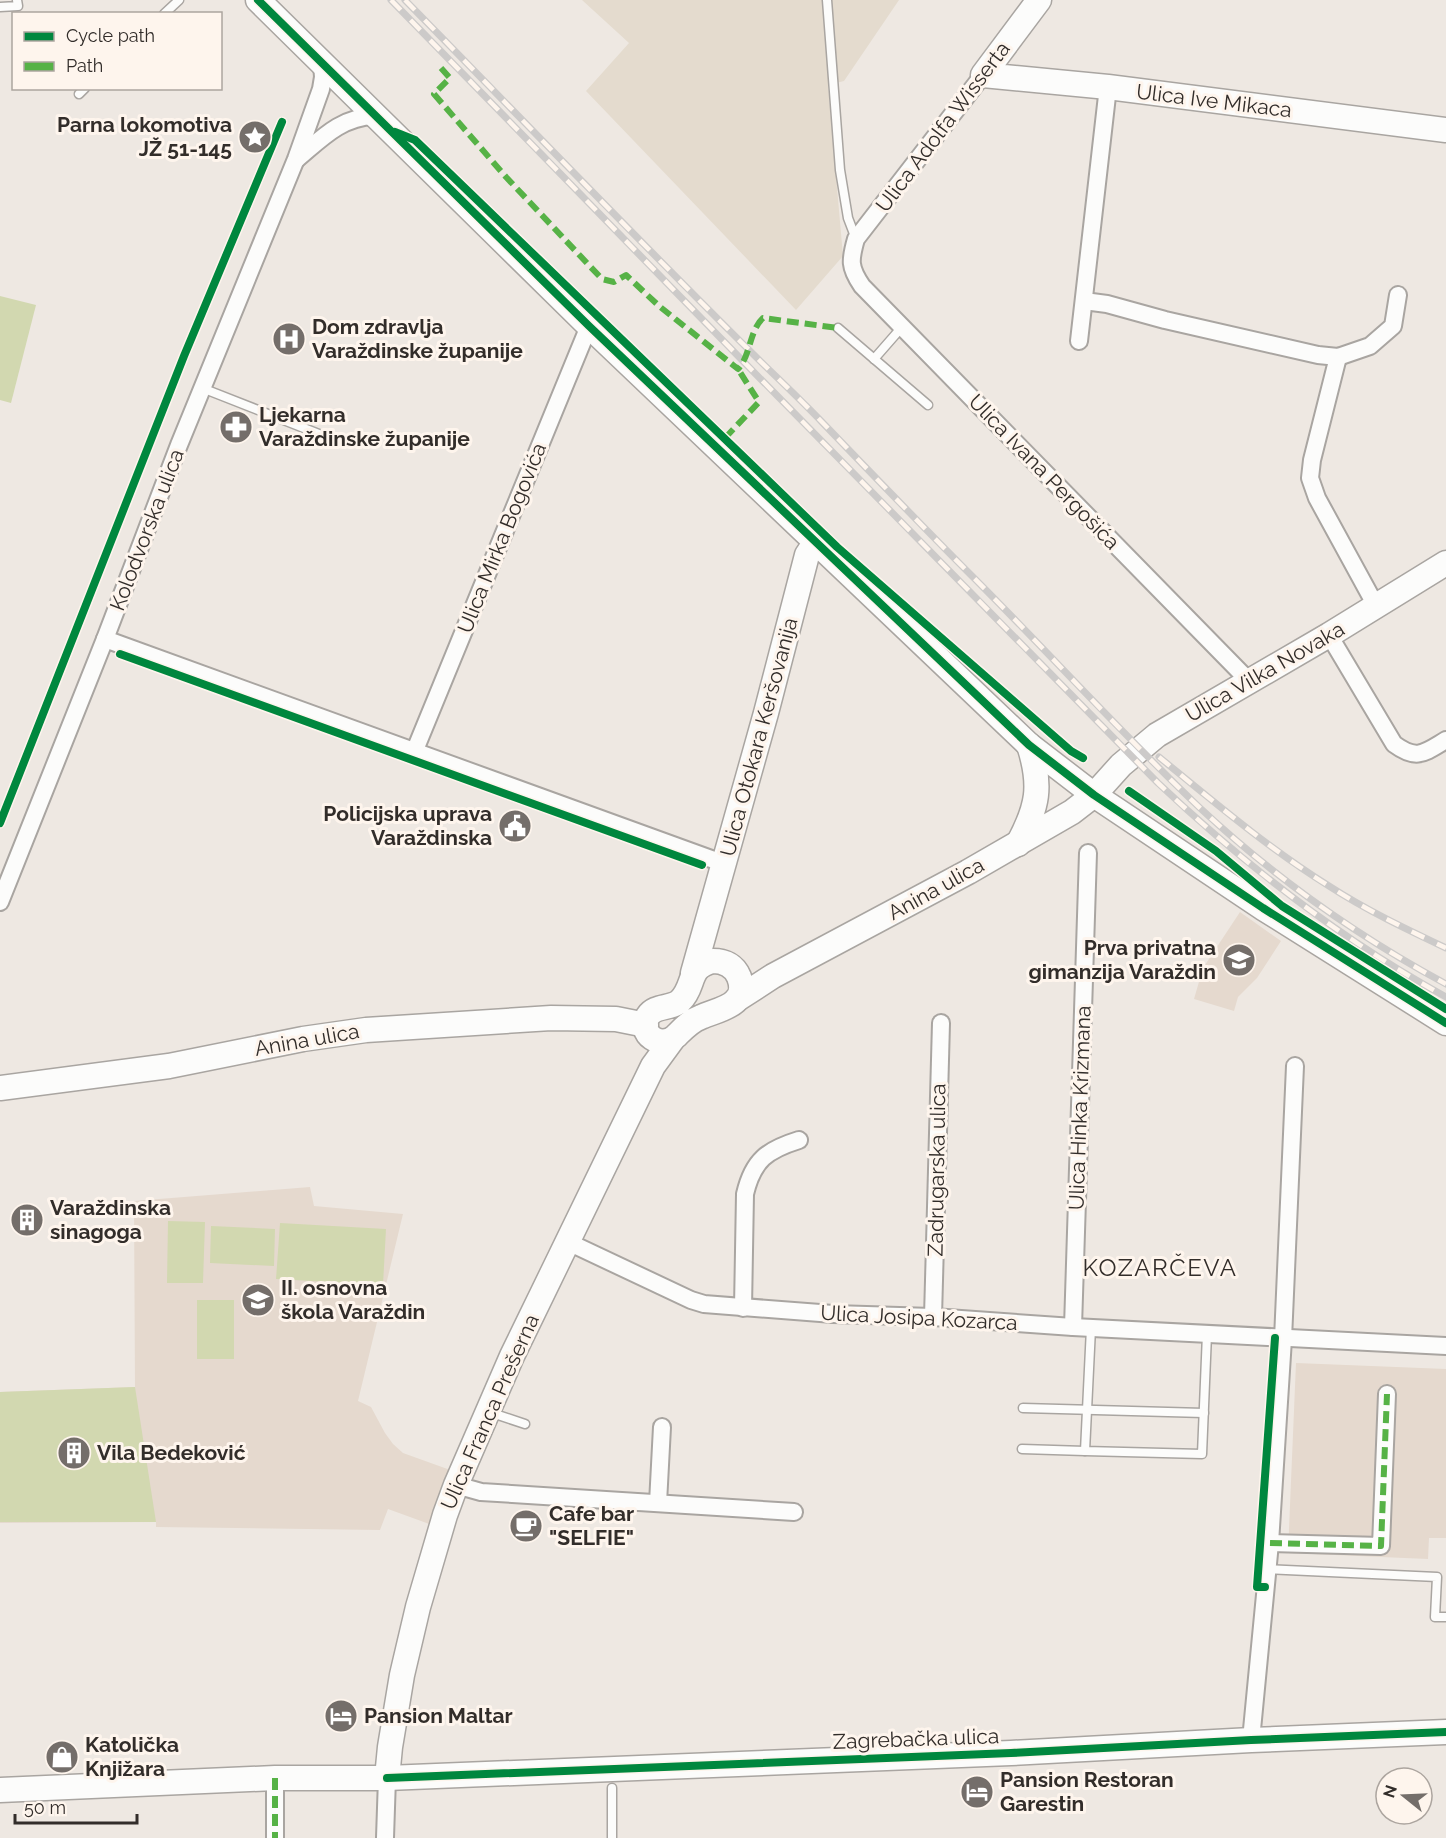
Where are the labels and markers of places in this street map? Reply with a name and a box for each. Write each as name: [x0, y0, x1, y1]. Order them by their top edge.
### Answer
place label: Parna lokomotiva JŽ 51-145: [57, 112, 232, 161]
place icon: Parna lokomotiva JŽ 51-145: [237, 119, 273, 155]
place label: Dom zdravlja Varaždinske županije: [312, 314, 523, 363]
hospital icon: Dom zdravlja Varaždinske županije: [271, 321, 307, 357]
place label: Ljekarna Varaždinske županije: [259, 402, 470, 451]
pharmacy icon: Ljekarna Varaždinske županije: [218, 409, 254, 445]
place label: Policijska uprava Varaždinska: [323, 801, 492, 850]
public building icon: Policijska uprava Varaždinska: [497, 808, 533, 844]
place label: Prva privatna gimanzija Varaždin: [1029, 935, 1216, 984]
school or university icon: Prva privatna gimanzija Varaždin: [1221, 942, 1257, 978]
place label: Varaždinska sinagoga: [50, 1195, 171, 1244]
building icon: Varaždinska sinagoga: [9, 1202, 45, 1238]
place label: II. osnovna škola Varaždin: [281, 1275, 425, 1324]
school or university icon: II. osnovna škola Varaždin: [240, 1282, 276, 1318]
building icon: Vila Bedeković: [56, 1435, 92, 1471]
place label: Vila Bedeković: [97, 1440, 246, 1465]
place label: Cafe bar "SELFIE": [549, 1501, 634, 1550]
cafe icon: Cafe bar "SELFIE": [508, 1508, 544, 1544]
hotel icon: Pansion Maltar: [323, 1698, 359, 1734]
place label: Pansion Maltar: [364, 1703, 513, 1728]
place label: Katolička Knjižara: [85, 1732, 179, 1781]
shop icon: Katolička Knjižara: [44, 1739, 80, 1775]
place label: Pansion Restoran Garestin: [1000, 1767, 1174, 1816]
hotel icon: Pansion Restoran Garestin: [959, 1774, 995, 1810]

